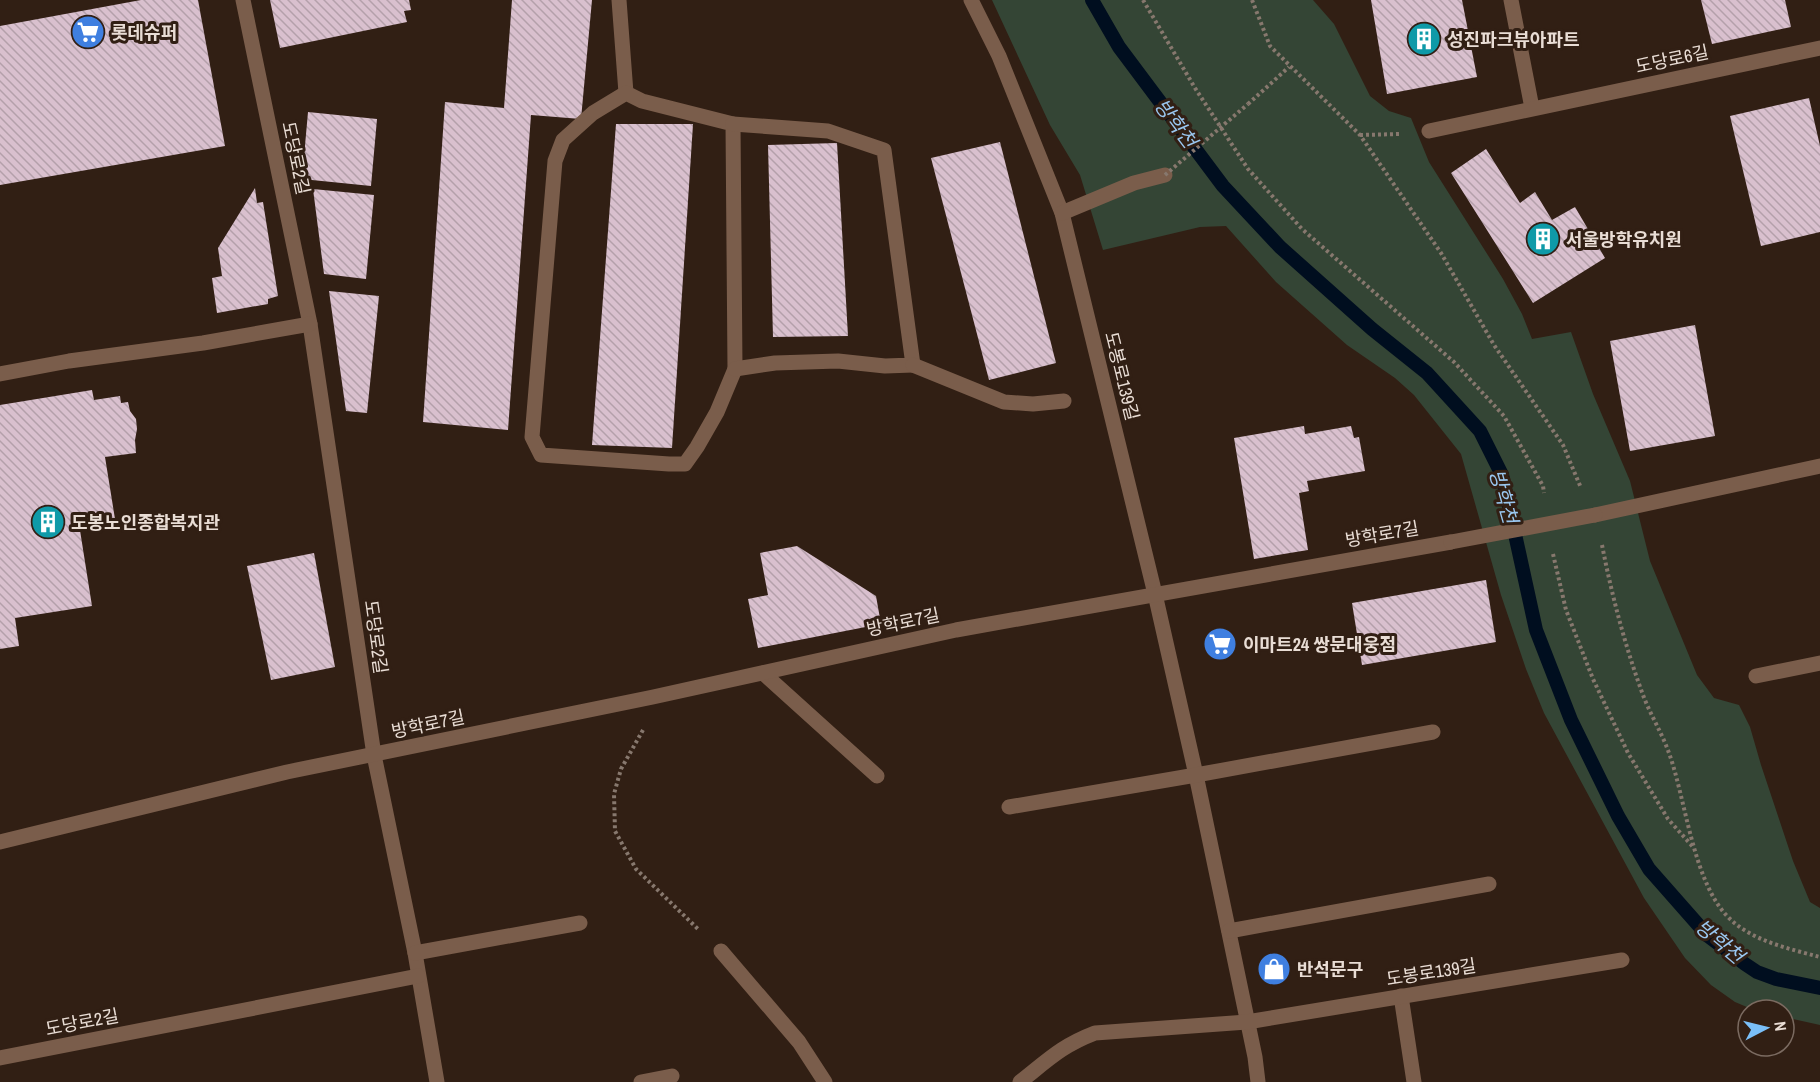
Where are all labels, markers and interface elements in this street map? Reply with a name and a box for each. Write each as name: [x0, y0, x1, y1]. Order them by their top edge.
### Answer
supermarket icon: 롯데슈퍼: [70, 14, 106, 50]
place label: 롯데슈퍼: [111, 20, 177, 45]
building icon: 성진파크뷰아파트: [1406, 21, 1442, 57]
place label: 성진파크뷰아파트: [1447, 27, 1579, 52]
street label: 도당로6길: [1633, 39, 1711, 79]
water label: 방학천: [1149, 93, 1205, 155]
street label: 도당로2길: [276, 119, 316, 197]
building icon: 서울방학유치원: [1525, 221, 1561, 257]
place label: 서울방학유치원: [1566, 227, 1682, 252]
street label: 도봉로139길: [1099, 329, 1145, 423]
water label: 방학천: [1483, 466, 1525, 529]
building icon: 도봉노인종합복지관: [30, 504, 66, 540]
place label: 도봉노인종합복지관: [71, 510, 220, 535]
street label: 방학로7길: [1343, 515, 1421, 553]
street label: 도당로2길: [358, 598, 394, 676]
street label: 방학로7길: [864, 602, 942, 642]
supermarket icon: 이마트24 쌍문대웅점: [1202, 626, 1238, 662]
place label: 이마트24 쌍문대웅점: [1243, 632, 1396, 657]
street label: 방학로7길: [389, 704, 467, 744]
water label: 방학천: [1690, 913, 1752, 971]
shop icon: 반석문구: [1256, 951, 1292, 987]
street label: 도봉로139길: [1384, 953, 1478, 991]
place label: 반석문구: [1297, 957, 1363, 982]
north arrow: [1736, 998, 1796, 1058]
street label: 도당로2길: [43, 1003, 121, 1041]
text: N: [1769, 1020, 1792, 1032]

